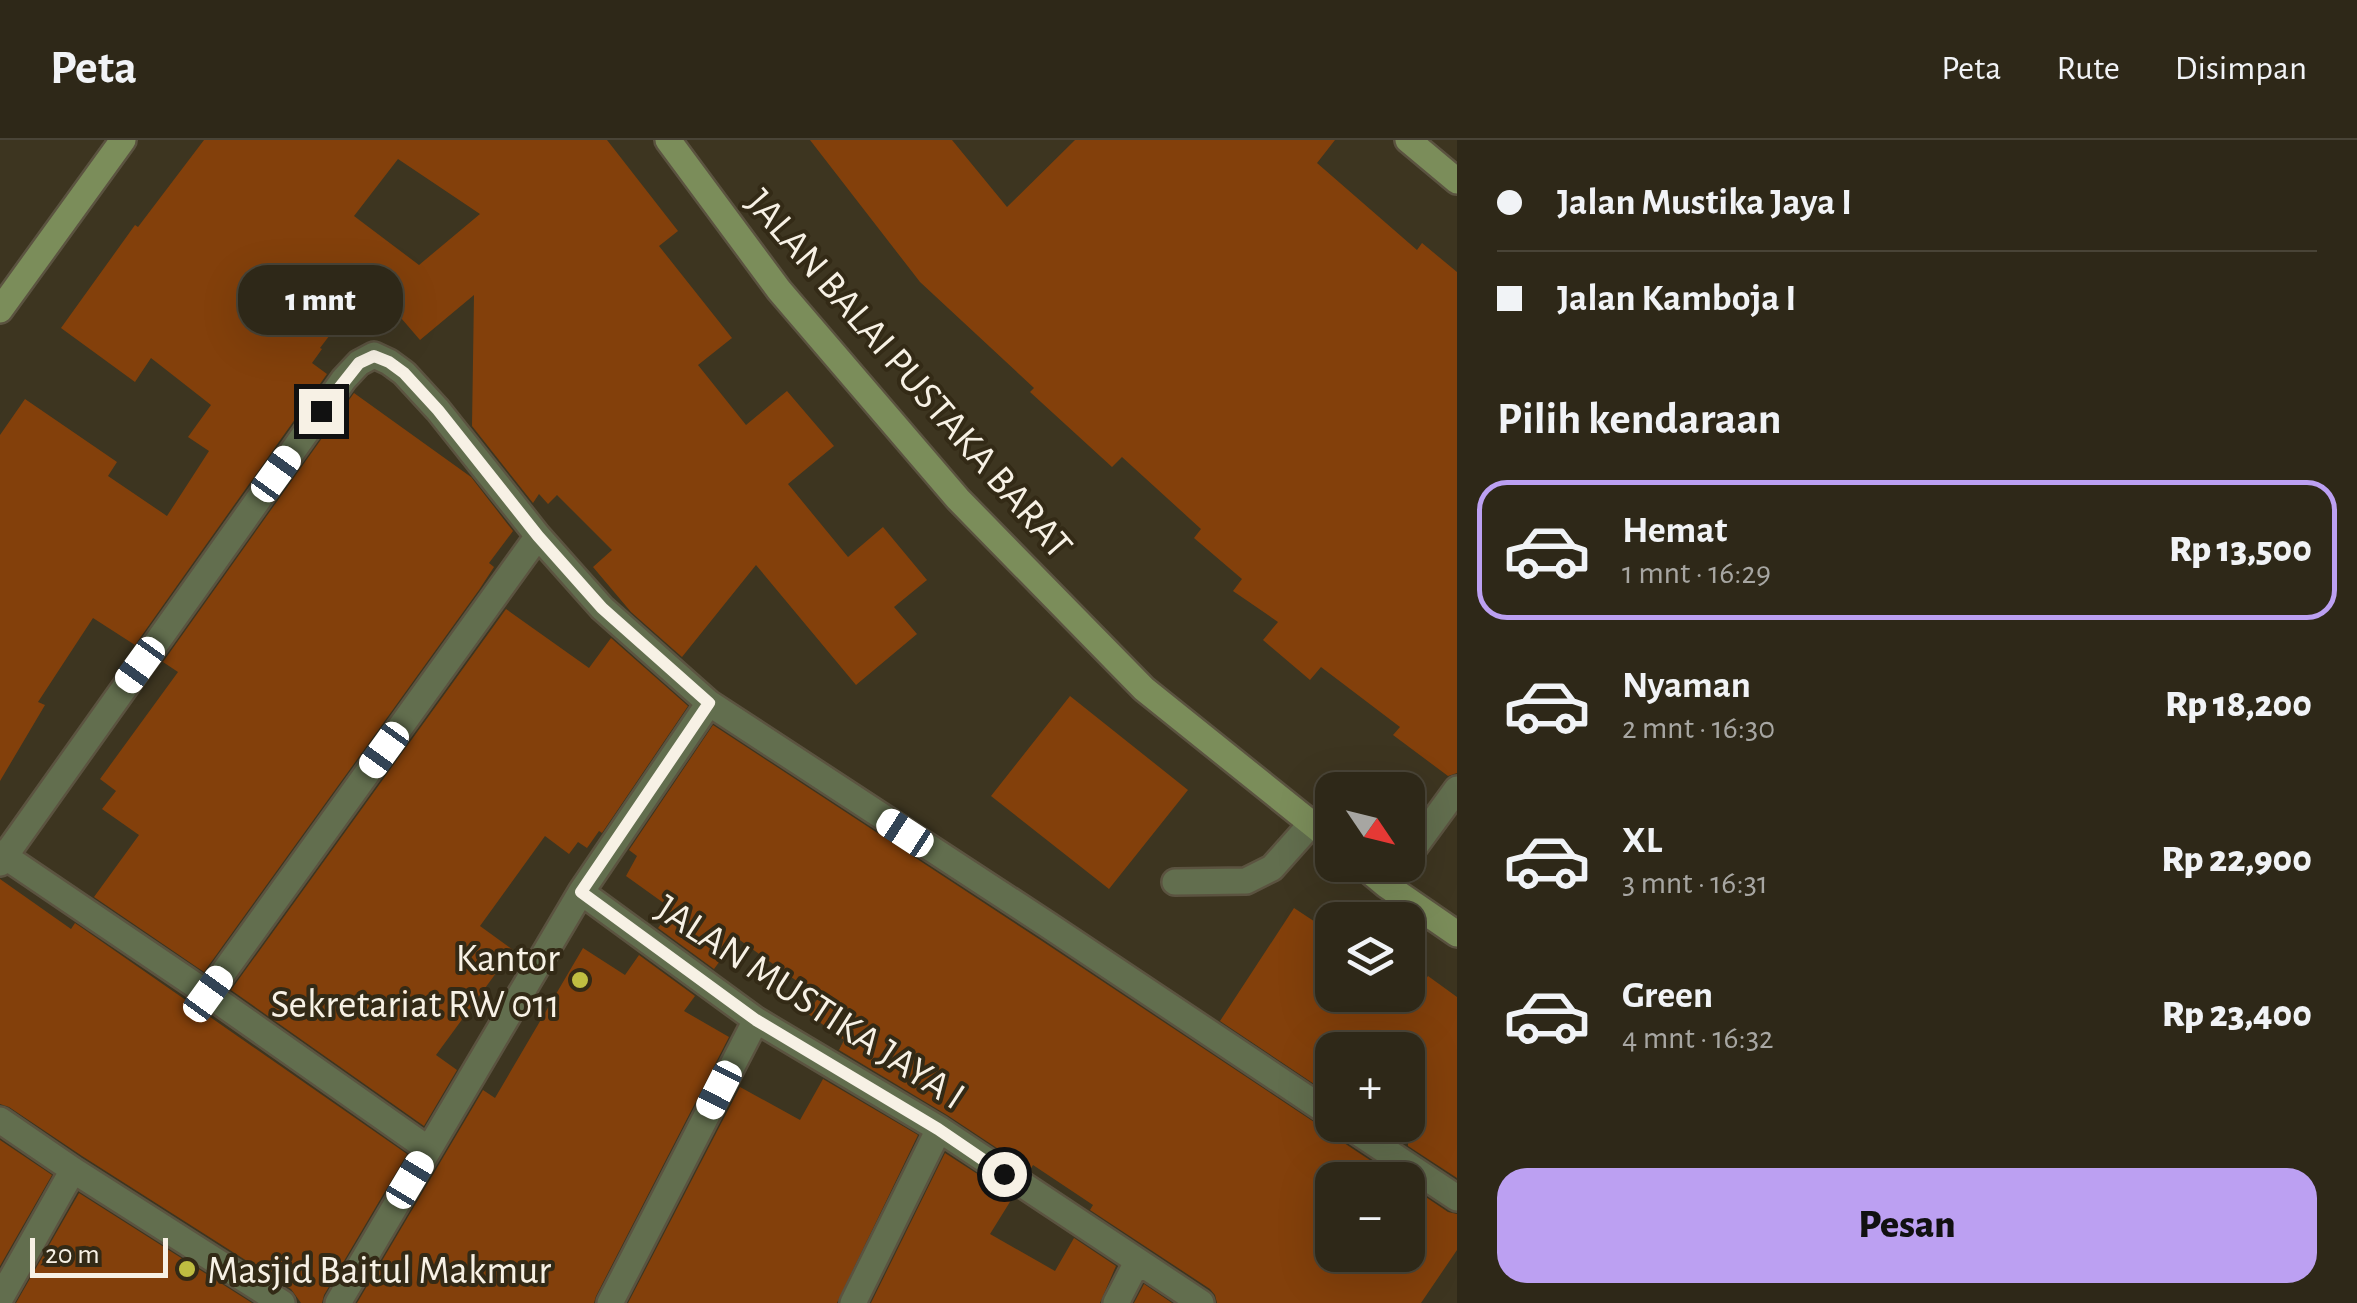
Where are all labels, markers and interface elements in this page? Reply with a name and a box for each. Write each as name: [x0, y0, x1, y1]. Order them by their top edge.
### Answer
text: Peta: [50, 45, 137, 93]
text: Peta: [1941, 51, 2001, 86]
text: Rute: [2056, 51, 2120, 86]
text: Disimpan: [2175, 51, 2307, 86]
street label: JALAN BALAI PUSTAKA BARAT: [738, 182, 1079, 566]
text: Jalan Mustika Jaya I: [1557, 184, 1852, 222]
callout: 1 mnt: [238, 266, 404, 336]
text: Jalan Kamboja I: [1557, 280, 1797, 318]
text: 1 mnt: [285, 284, 356, 316]
route end: [299, 389, 344, 434]
text: Pilih kendaraan: [1497, 397, 1782, 442]
car: [246, 441, 306, 507]
icon: car: [1502, 505, 1592, 595]
text: Hemat: [1622, 512, 1727, 550]
text: Rp 13,500: [2169, 531, 2312, 569]
text: 1 mnt · 16:29: [1622, 557, 1771, 589]
car: [110, 632, 170, 698]
icon: car: [1502, 660, 1592, 750]
text: Nyaman: [1622, 667, 1751, 705]
text: Rp 18,200: [2165, 686, 2312, 724]
text: 2 mnt · 16:30: [1622, 712, 1775, 744]
car: [354, 717, 414, 783]
north arrow: [1315, 772, 1425, 882]
map controls: [1315, 772, 1425, 1272]
car: [872, 804, 938, 862]
icon: car: [1502, 815, 1592, 905]
text: XL: [1622, 822, 1662, 860]
text: Rp 22,900: [2161, 841, 2312, 879]
text: 3 mnt · 16:31: [1622, 867, 1768, 899]
street label: JALAN MUSTIKA JAYA I: [648, 888, 971, 1117]
button: layers: [1315, 902, 1425, 1012]
place label: Kantor Sekretariat RW 011: [270, 939, 560, 1025]
car: [178, 961, 238, 1027]
marker: Kantor Sekretariat RW 011: [569, 969, 591, 991]
icon: car: [1502, 970, 1592, 1060]
text: Green: [1622, 977, 1713, 1015]
text: Rp 23,400: [2162, 996, 2312, 1034]
text: 4 mnt · 16:32: [1622, 1022, 1774, 1054]
button: +: [1315, 1032, 1425, 1142]
car: [692, 1056, 746, 1124]
car: [382, 1147, 438, 1213]
route start: [982, 1152, 1027, 1197]
button: −: [1315, 1162, 1425, 1272]
button: Pesan: [1497, 1168, 2317, 1283]
scale bar: [30, 1233, 168, 1278]
text: 20 m: [45, 1241, 100, 1269]
place label: Masjid Baitul Makmur: [207, 1251, 551, 1291]
marker: Masjid Baitul Makmur: [176, 1258, 198, 1280]

